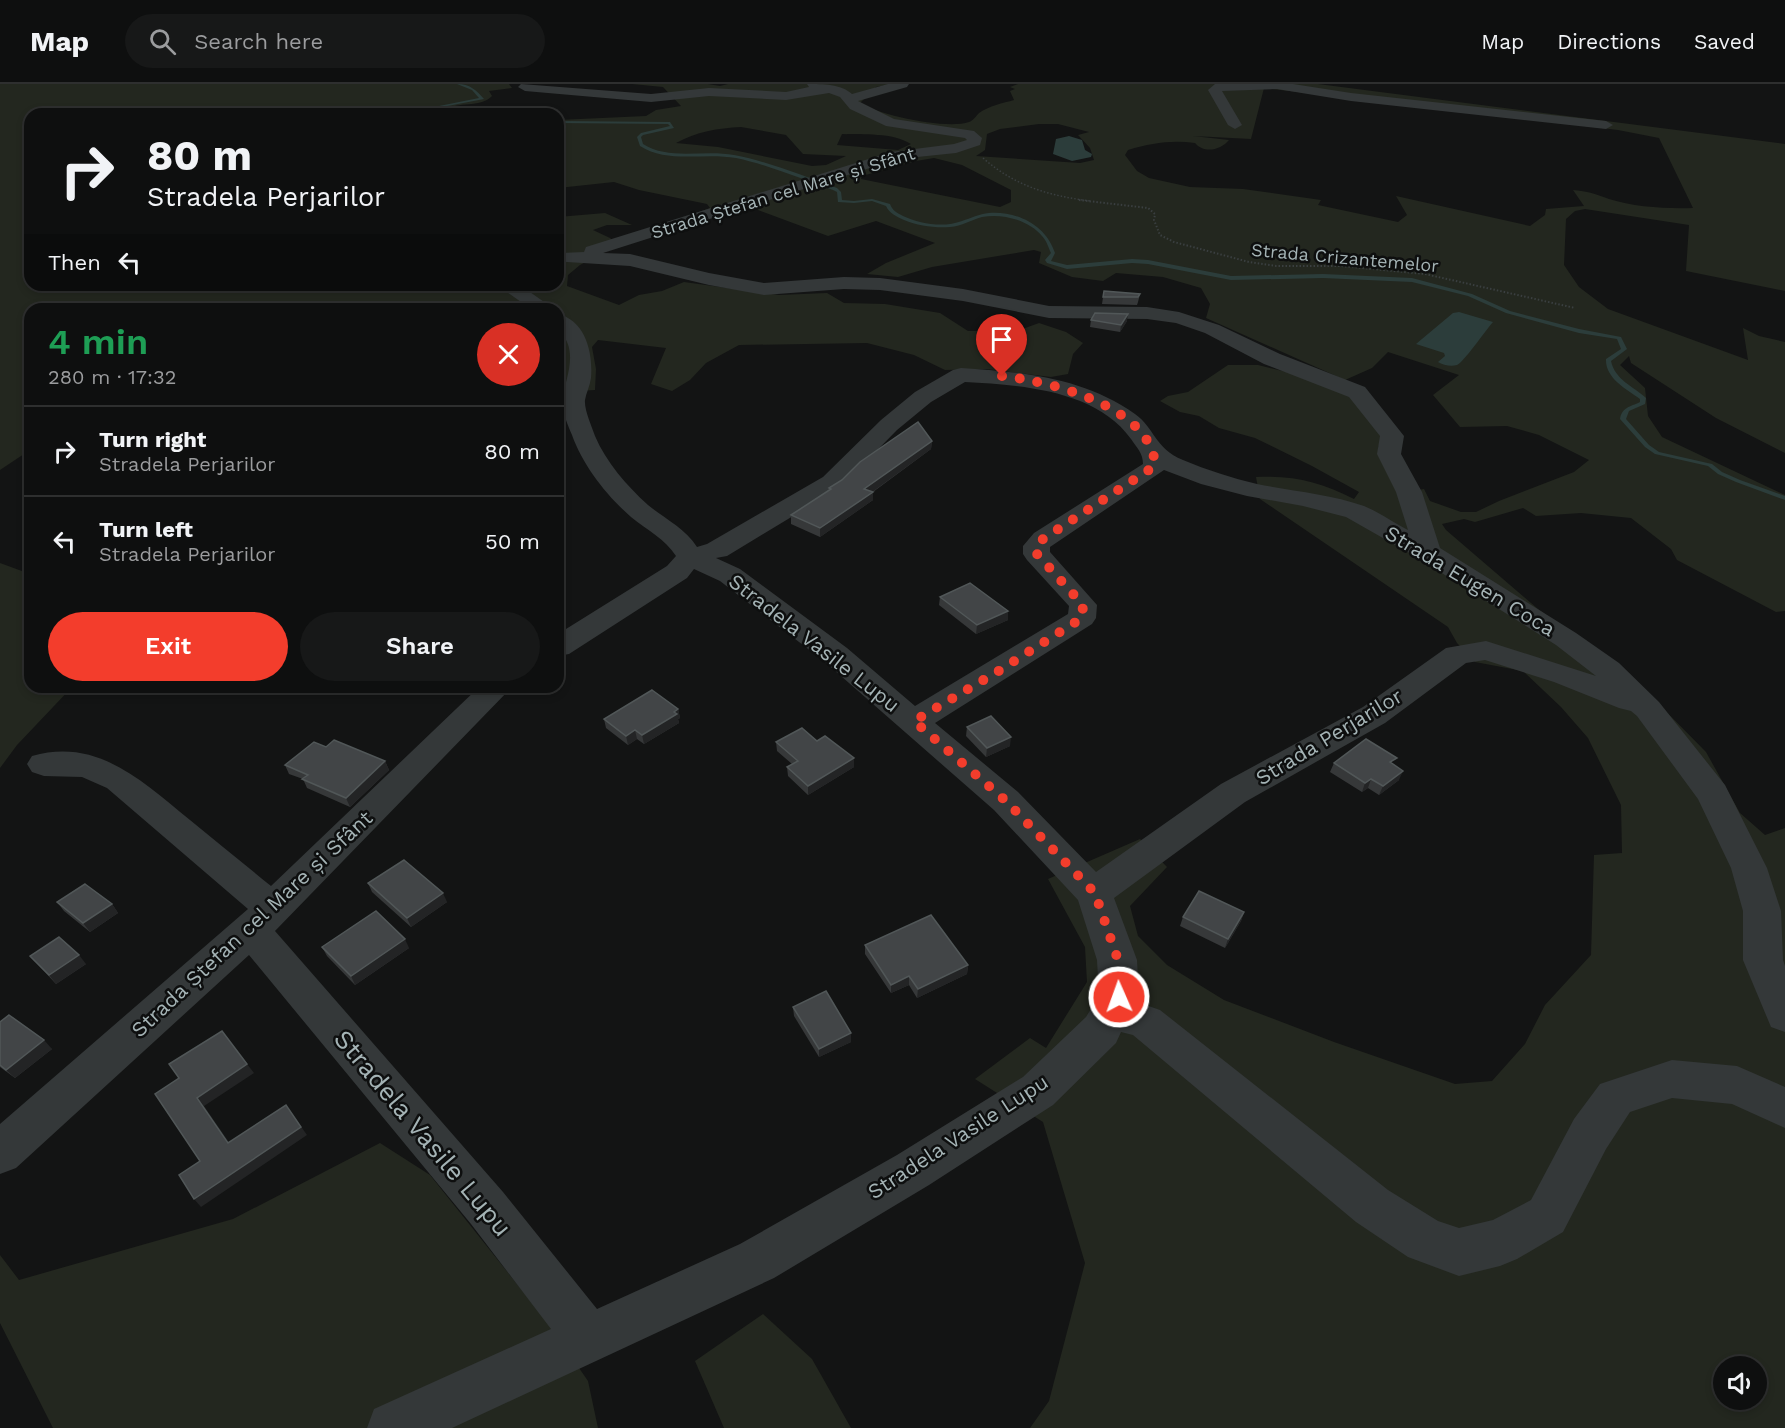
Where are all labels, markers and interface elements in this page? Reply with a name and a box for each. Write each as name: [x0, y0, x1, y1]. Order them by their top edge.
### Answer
search box: [125, 14, 545, 68]
text: Map: [30, 25, 89, 58]
icon: search: [146, 25, 179, 58]
text: Search here: [194, 29, 323, 54]
text: Map: [1481, 29, 1524, 54]
text: Directions: [1557, 29, 1661, 54]
text: Saved: [1694, 29, 1755, 54]
text: 80 m: [147, 131, 252, 180]
icon: right: [48, 132, 126, 210]
street label: Strada Ștefan cel Mare și Sfânt: [648, 142, 918, 243]
text: Stradela Perjarilor: [147, 181, 385, 213]
street label: Strada Crizantemelor: [1250, 239, 1440, 276]
icon: left: [113, 246, 146, 279]
text: Then: [48, 250, 101, 275]
pin: [976, 314, 1027, 376]
text: 4 min: [48, 321, 148, 363]
button: close: [477, 323, 540, 386]
icon: arrive: [985, 323, 1018, 356]
text: 280 m · 17:32: [48, 365, 176, 389]
text: Turn right: [99, 427, 206, 452]
icon: right: [48, 435, 81, 468]
text: 80 m: [484, 439, 540, 464]
text: Stradela Perjarilor: [99, 452, 275, 476]
text: Turn left: [99, 517, 193, 542]
street label: Strada Eugen Coca: [1381, 520, 1560, 641]
icon: left: [48, 525, 81, 558]
text: 50 m: [485, 529, 540, 554]
text: Stradela Perjarilor: [99, 542, 275, 566]
street label: Stradela Vasile Lupu: [724, 568, 905, 717]
button: Exit: [48, 612, 288, 681]
button: Share: [300, 612, 540, 681]
street label: Strada Perjarilor: [1251, 683, 1407, 790]
street label: Strada Ștefan cel Mare și Sfânt: [126, 805, 378, 1042]
position arrow: [1087, 965, 1151, 1029]
street label: Stradela Vasile Lupu: [328, 1024, 518, 1242]
street label: Stradela Vasile Lupu: [863, 1069, 1053, 1204]
map controls: [1713, 1356, 1767, 1410]
button: sound: [1713, 1356, 1767, 1410]

